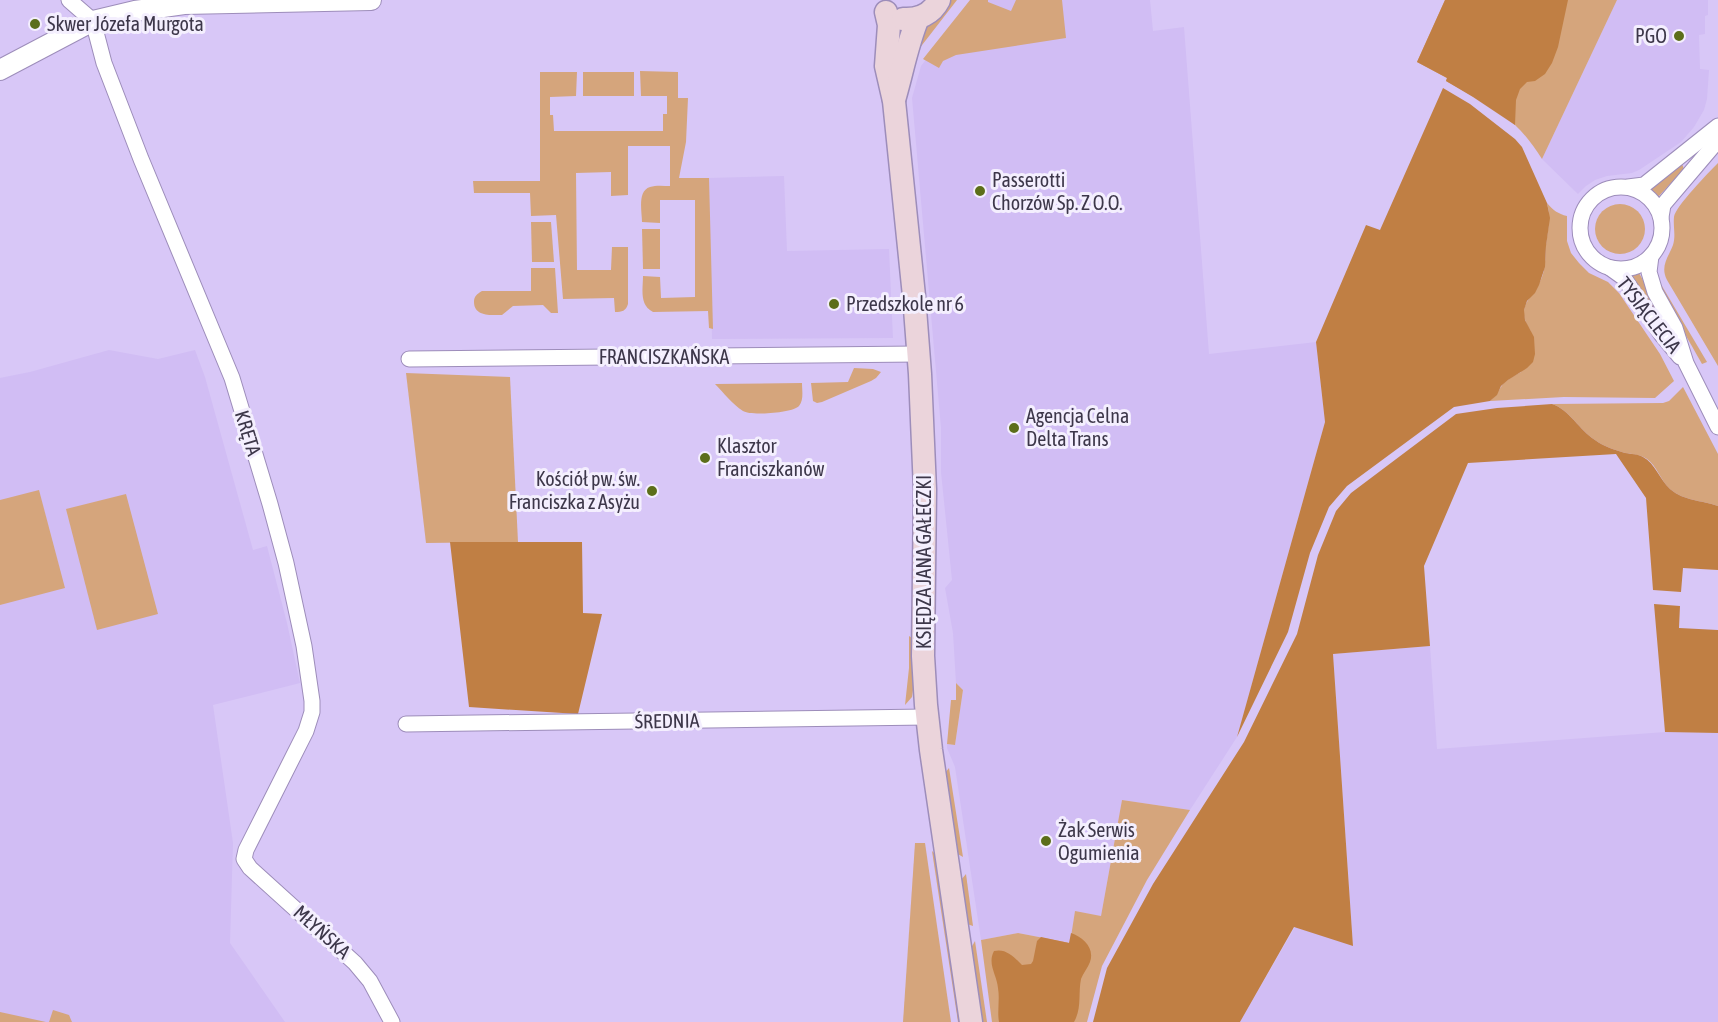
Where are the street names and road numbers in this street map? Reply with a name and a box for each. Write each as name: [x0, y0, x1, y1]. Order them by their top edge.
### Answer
street label: TYSIĄCLECIA: [1613, 272, 1686, 357]
street label: FRANCISZKAŃSKA: [599, 345, 729, 368]
street label: KRĘTA: [230, 407, 266, 459]
street label: KSIĘDZA JANA GAŁECZKI: [912, 475, 936, 649]
street label: ŚREDNIA: [634, 708, 700, 733]
street label: MŁYŃSKA: [289, 900, 356, 963]

